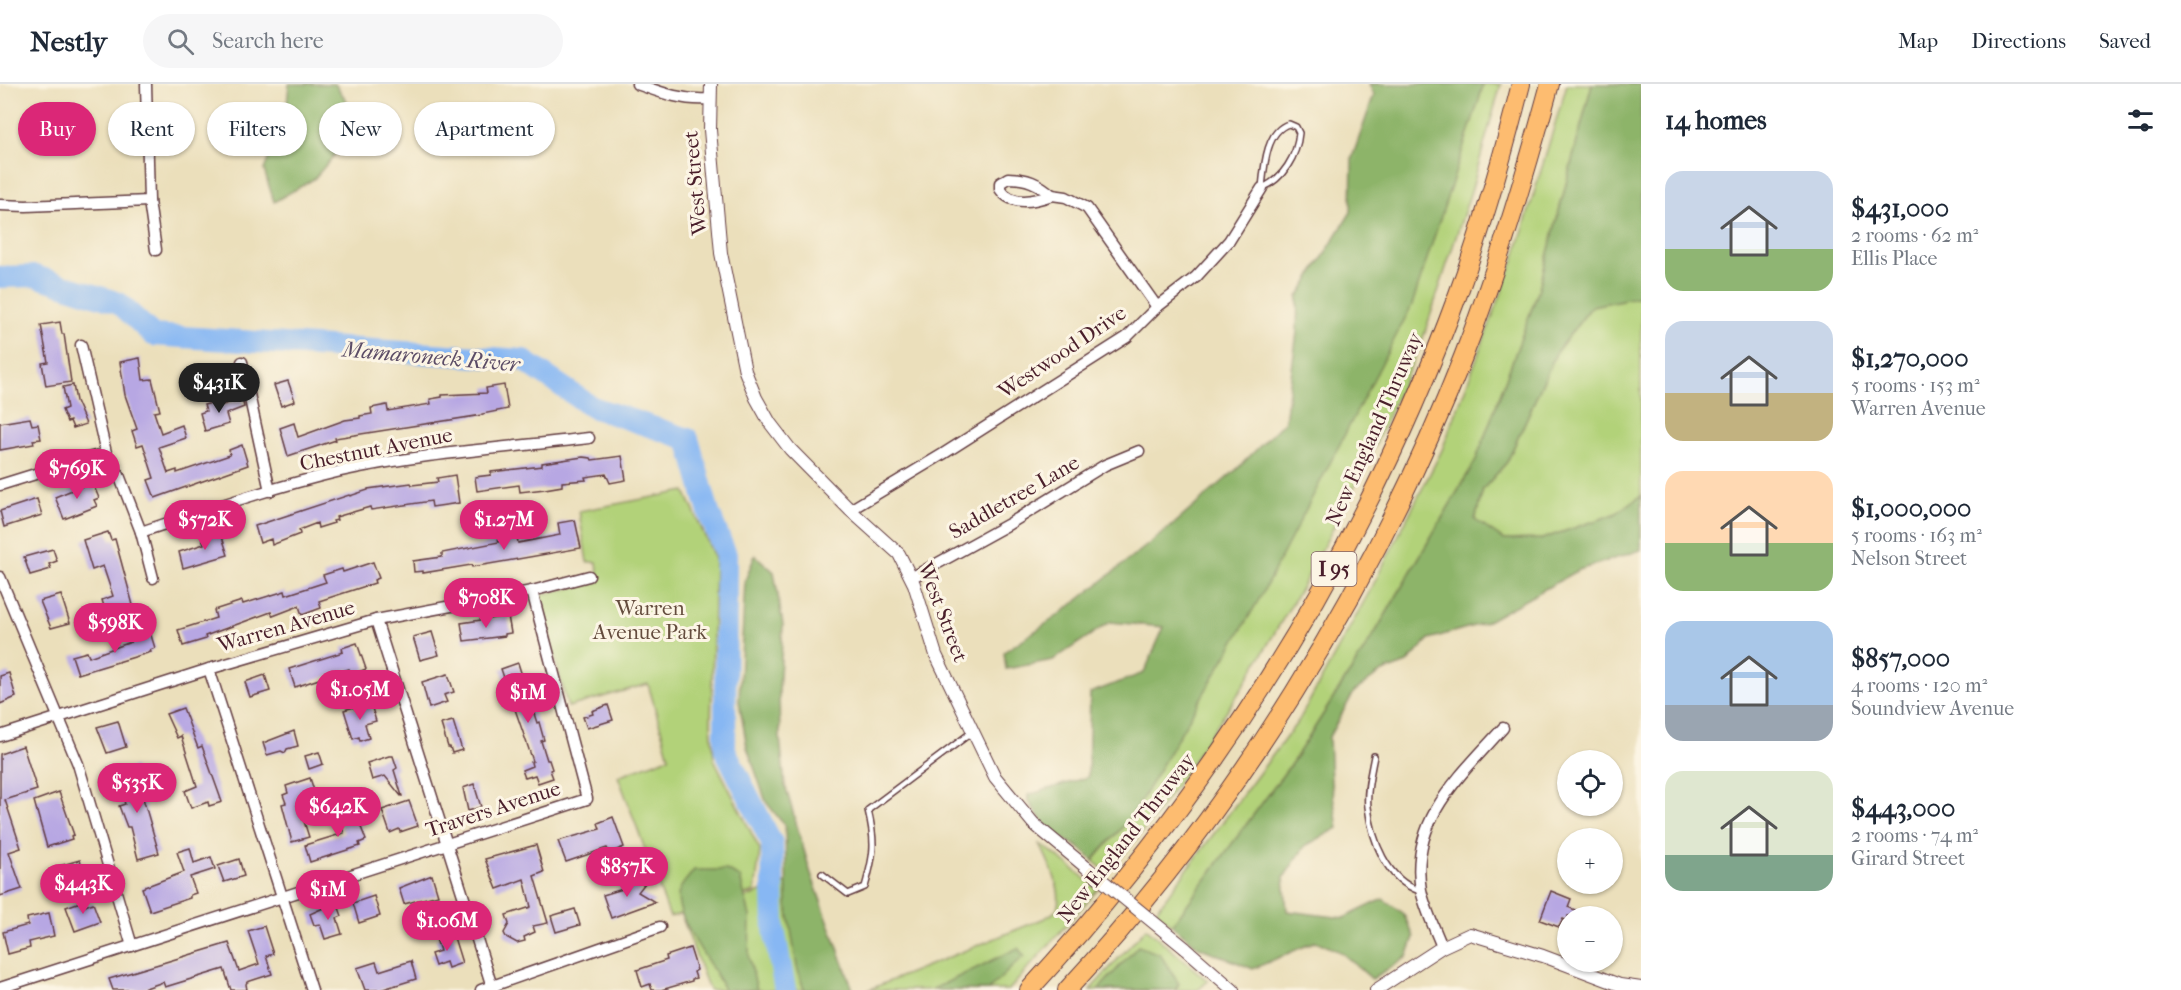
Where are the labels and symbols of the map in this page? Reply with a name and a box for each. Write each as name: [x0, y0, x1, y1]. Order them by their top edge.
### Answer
street label: West Street: [678, 129, 712, 237]
street label: Westwood Drive: [993, 300, 1130, 404]
street label: New England Thruway: [1321, 328, 1428, 529]
water label: Mamaroneck River: [339, 336, 523, 378]
pin: $431K: [177, 363, 261, 414]
street label: Chestnut Avenue: [298, 422, 454, 476]
pin: $769K: [35, 449, 119, 500]
street label: Saddletree Lane: [945, 450, 1083, 544]
pin: $572K: [163, 500, 247, 551]
pin: $1.27M: [455, 500, 553, 551]
road number: I 95: [1312, 552, 1356, 586]
street label: West Street: [913, 558, 973, 666]
pin: $708K: [444, 578, 528, 629]
street label: Warren Avenue: [214, 595, 357, 657]
park label: Warren Avenue Park: [592, 596, 707, 644]
pin: $598K: [73, 603, 157, 654]
pin: $1.05M: [311, 670, 409, 721]
pin: $1M: [499, 673, 557, 724]
street label: New England Thruway: [1052, 748, 1200, 928]
pin: $535K: [95, 763, 179, 814]
street label: Travers Avenue: [423, 776, 563, 842]
pin: $642K: [296, 787, 380, 838]
pin: $857K: [585, 847, 669, 898]
pin: $443K: [41, 864, 125, 915]
pin: $1M: [299, 870, 357, 921]
pin: $1.06M: [398, 901, 496, 952]

